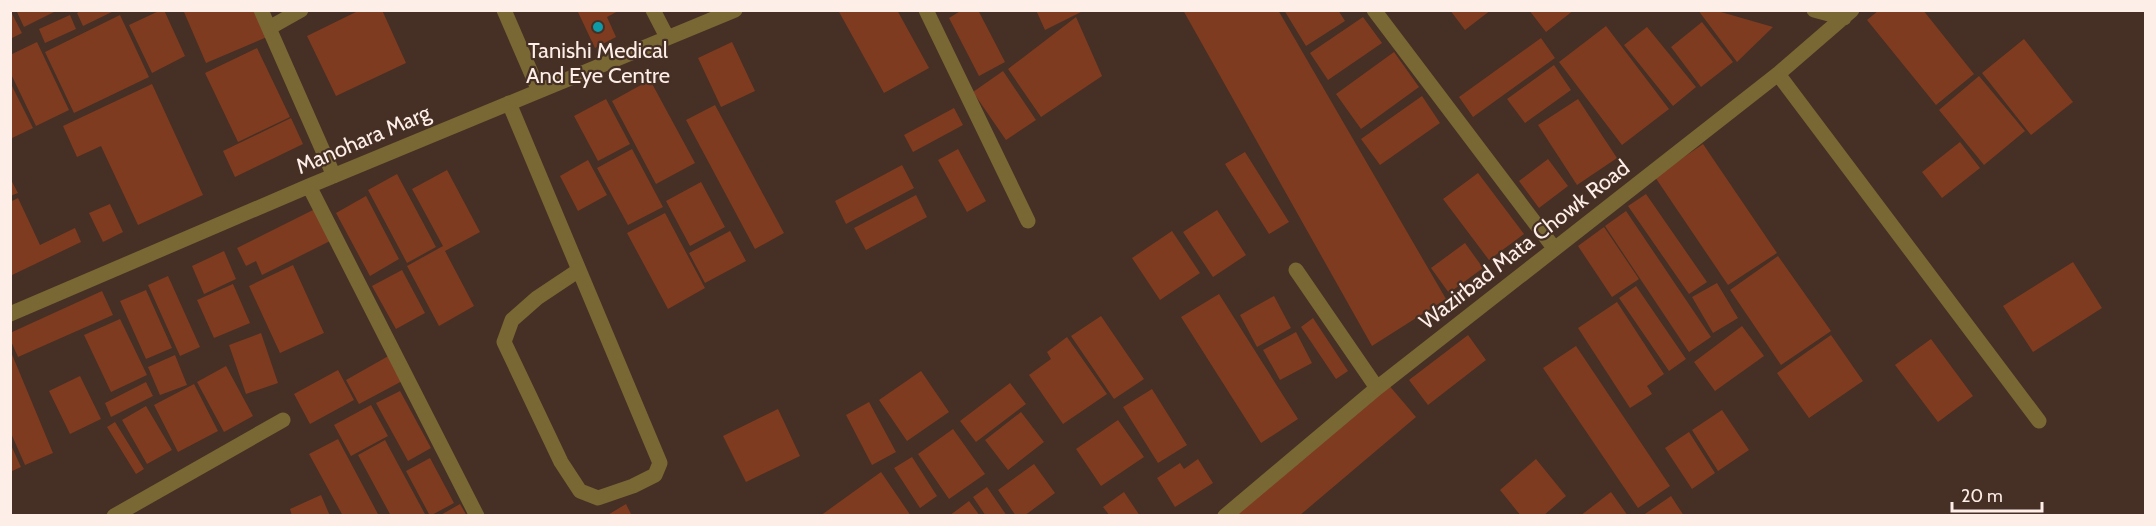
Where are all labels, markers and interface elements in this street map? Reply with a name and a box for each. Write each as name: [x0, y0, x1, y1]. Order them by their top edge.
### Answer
marker: Tanishi Medical And Eye Centre: [591, 20, 605, 34]
place label: Tanishi Medical And Eye Centre: [526, 37, 670, 89]
street label: Manohara Marg: [292, 99, 435, 180]
street label: Wazirbad Mata Chowk Road: [1414, 154, 1635, 335]
scale bar: [1952, 475, 2042, 513]
text: 20 m: [1961, 485, 2003, 507]

